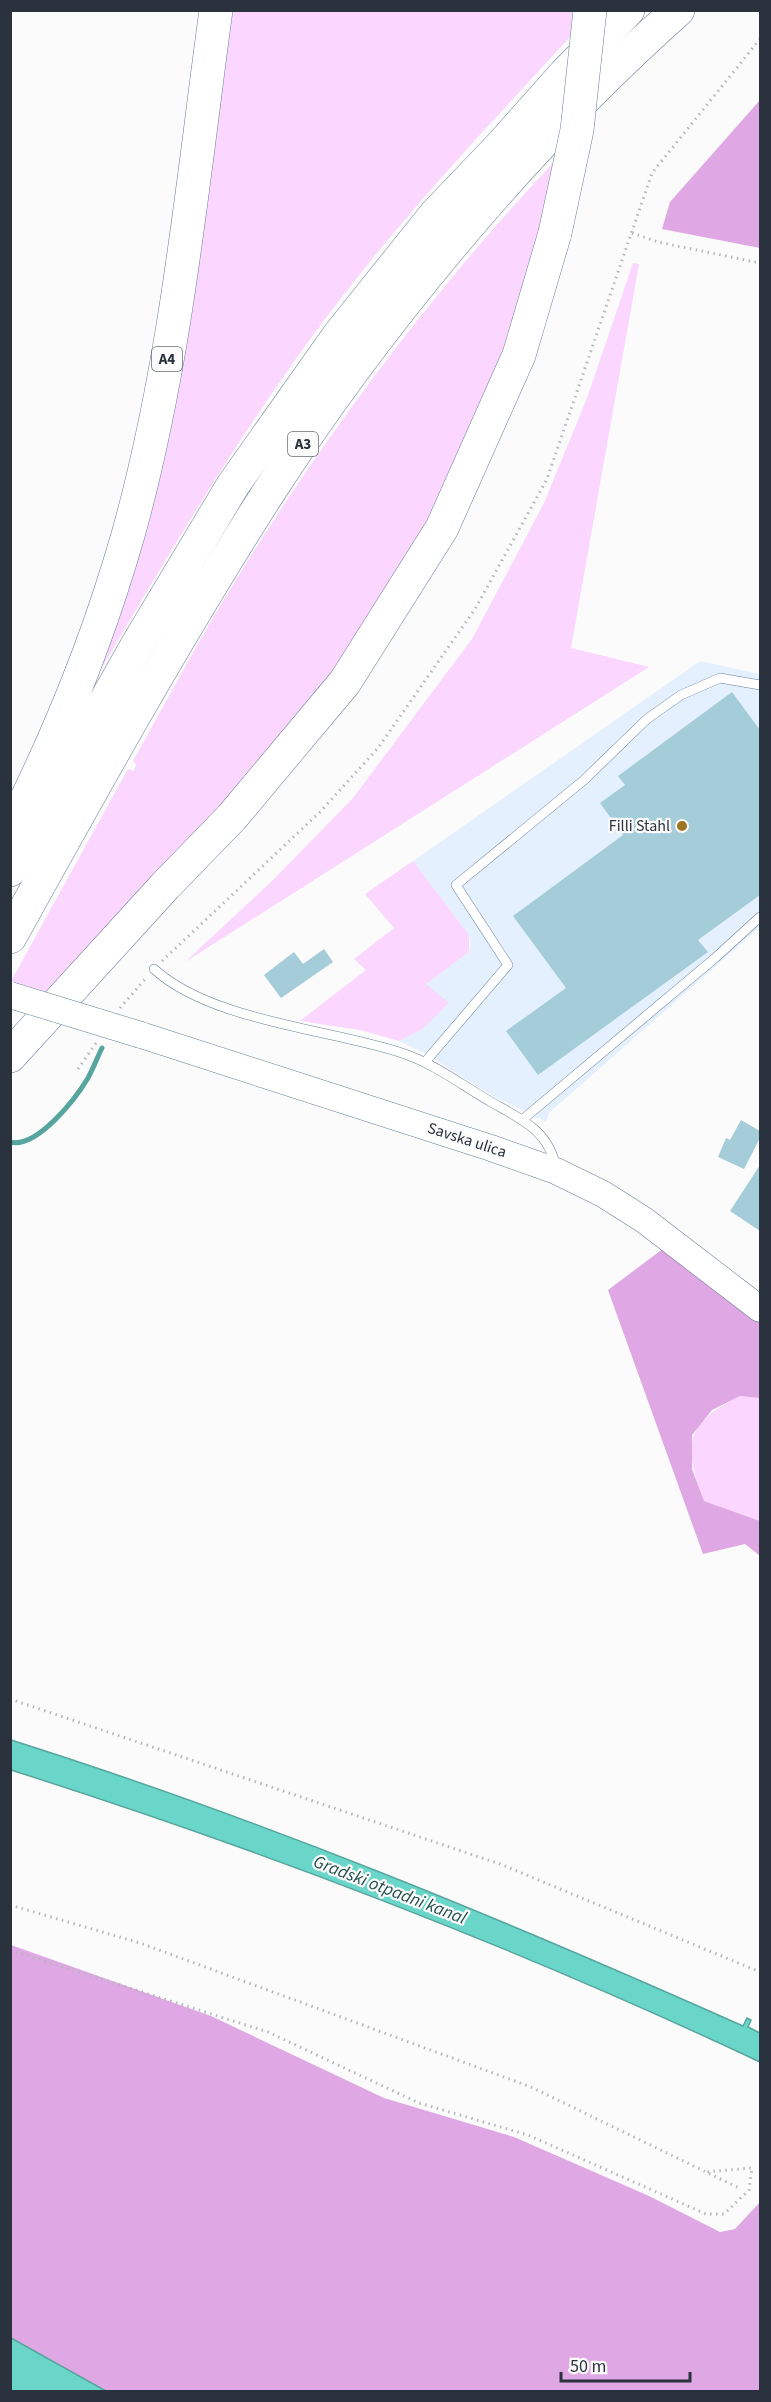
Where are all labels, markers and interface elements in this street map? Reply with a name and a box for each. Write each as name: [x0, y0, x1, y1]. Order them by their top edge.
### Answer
road number: A4: [152, 347, 182, 371]
road number: A3: [288, 432, 318, 456]
place label: Filli Stahl: [609, 815, 670, 837]
marker: Filli Stahl: [675, 819, 689, 833]
street label: Savska ulica: [425, 1117, 509, 1163]
water label: Gradski otpadni kanal: [310, 1849, 471, 1931]
scale bar: [561, 2345, 690, 2383]
text: 50 m: [570, 2354, 606, 2379]

